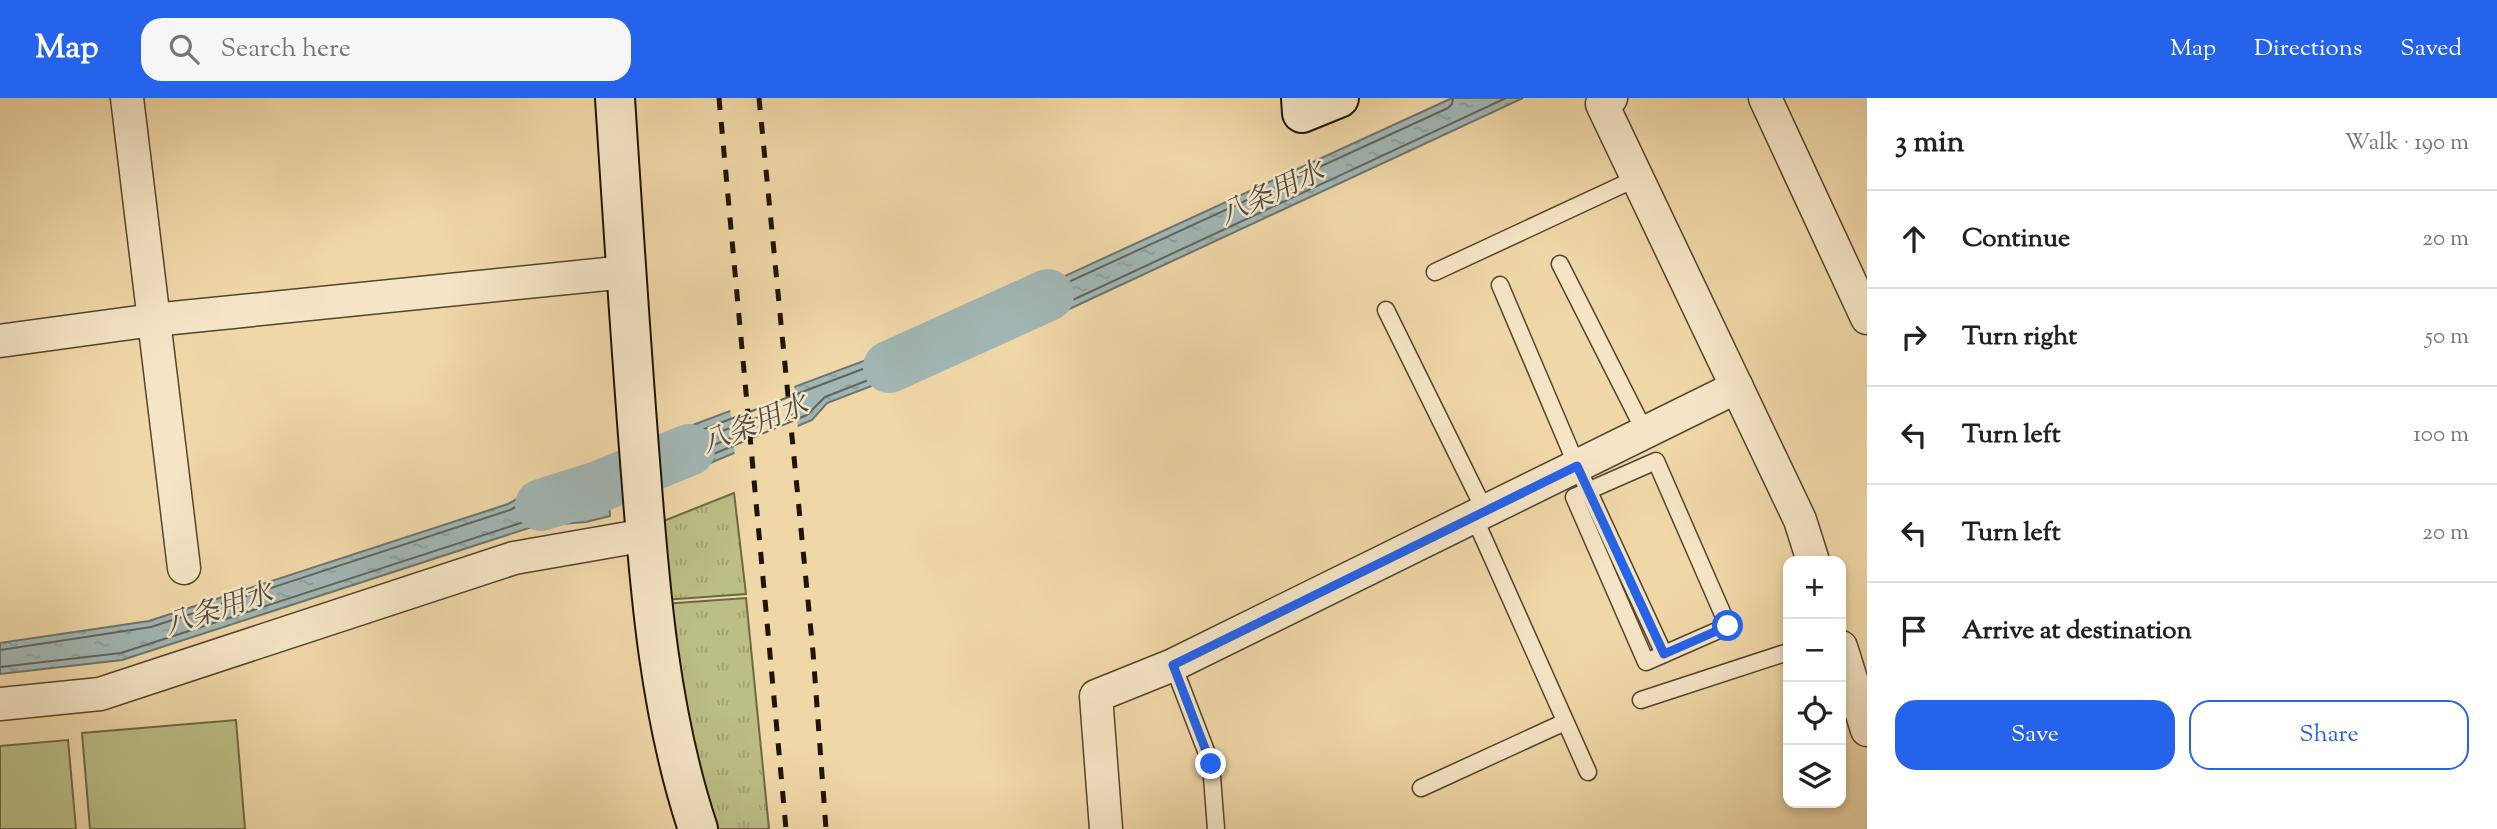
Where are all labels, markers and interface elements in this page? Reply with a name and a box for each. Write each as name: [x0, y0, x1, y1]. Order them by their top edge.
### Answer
search box: [141, 18, 631, 81]
text: Map: [35, 25, 99, 73]
icon: search: [165, 30, 203, 68]
text: Search here: [221, 31, 351, 68]
text: Map: [2170, 32, 2216, 66]
text: Directions: [2254, 32, 2362, 66]
text: Saved: [2400, 32, 2462, 66]
text: 3 min: [1895, 122, 1965, 165]
text: Walk · 190 m: [2345, 127, 2469, 160]
water label: 八条用水: [1213, 152, 1334, 237]
icon: ahead: [1895, 220, 1933, 258]
text: Continue: [1962, 221, 2070, 258]
text: 20 m: [2422, 223, 2469, 256]
icon: right: [1895, 318, 1933, 356]
text: Turn right: [1962, 319, 2077, 356]
text: 50 m: [2425, 321, 2469, 354]
water label: 八条用水: [696, 385, 817, 465]
icon: left: [1895, 416, 1933, 454]
text: Turn left: [1962, 417, 2061, 454]
text: 100 m: [2413, 419, 2469, 452]
icon: left: [1895, 514, 1933, 552]
text: Turn left: [1962, 515, 2061, 552]
text: 20 m: [2422, 517, 2469, 550]
map controls: [1783, 556, 1846, 808]
button: +: [1783, 556, 1846, 619]
water label: 八条用水: [159, 574, 281, 647]
route start: [1712, 610, 1743, 641]
icon: arrive: [1895, 612, 1933, 650]
text: Arrive at destination: [1962, 613, 2192, 650]
button: −: [1783, 619, 1846, 682]
button: locate: [1783, 682, 1846, 745]
button: Save: [1895, 700, 2175, 770]
button: Share: [2189, 700, 2469, 770]
button: layers: [1783, 745, 1846, 808]
route end: [1195, 748, 1226, 779]

